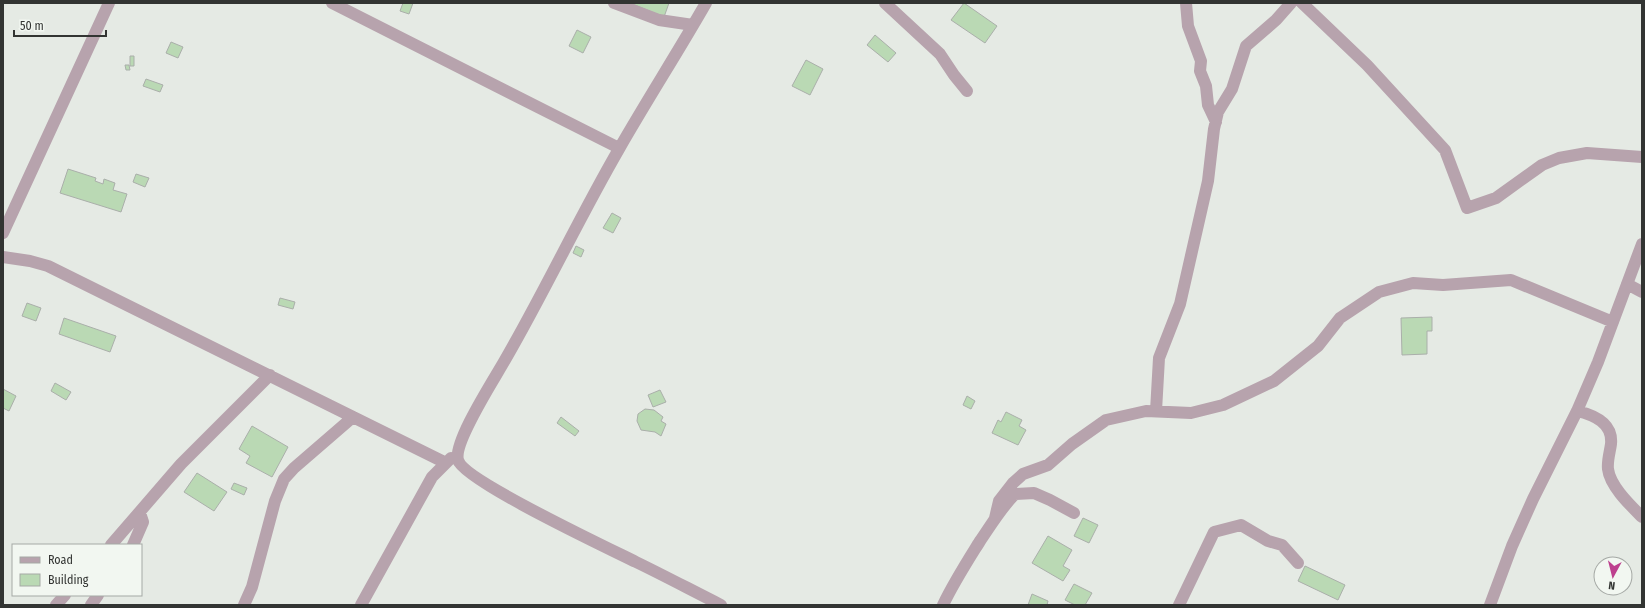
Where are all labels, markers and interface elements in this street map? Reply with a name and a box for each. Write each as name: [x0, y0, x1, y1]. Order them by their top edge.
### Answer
scale bar: [14, 12, 106, 38]
text: 50 m: [20, 19, 44, 33]
legend: [12, 544, 142, 596]
text: Road: [48, 553, 73, 567]
north arrow: [1593, 556, 1633, 596]
text: Building: [48, 573, 89, 587]
text: N: [1608, 579, 1616, 592]

